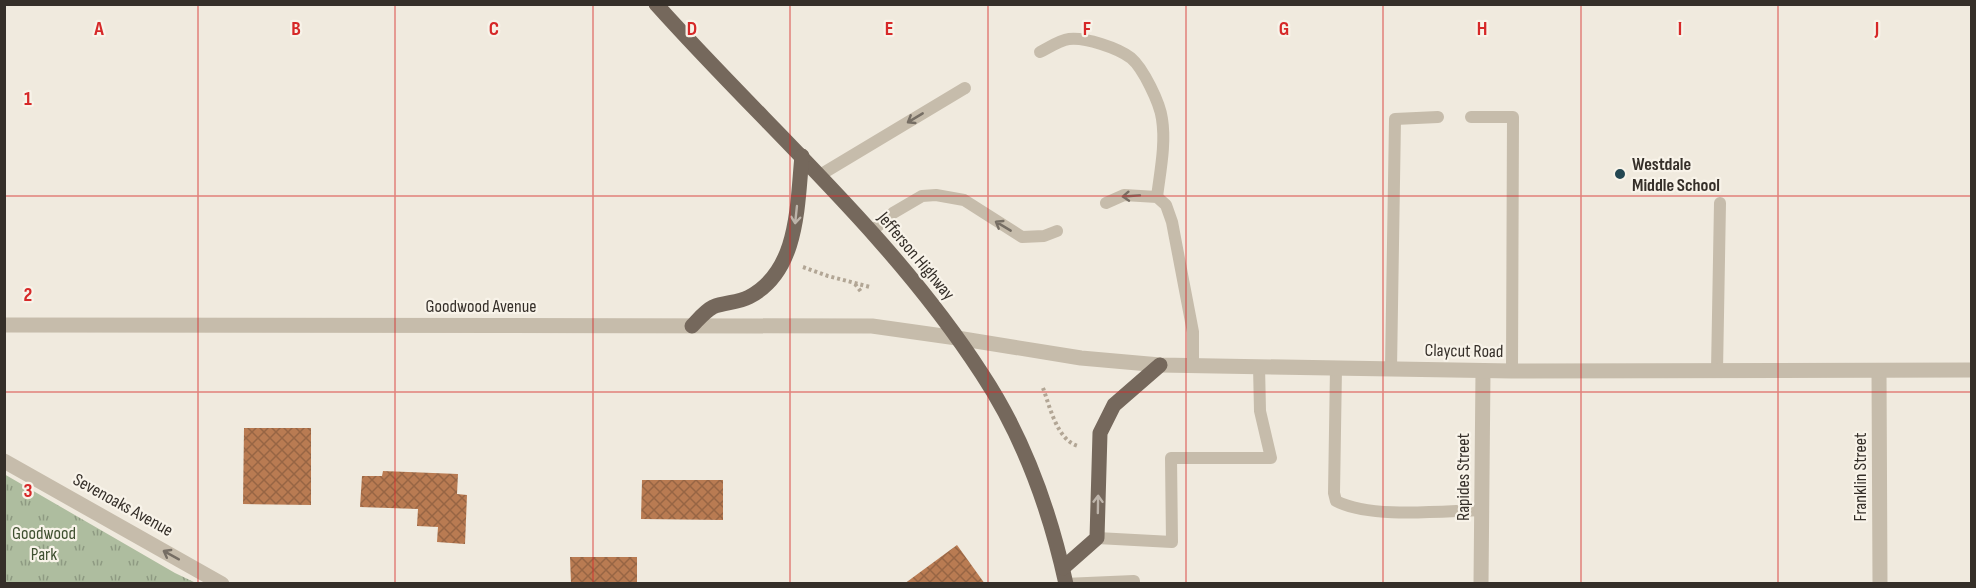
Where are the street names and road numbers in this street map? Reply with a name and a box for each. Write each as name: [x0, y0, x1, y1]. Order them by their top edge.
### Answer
street label: Jefferson Highway: [872, 207, 959, 304]
street label: Goodwood Avenue: [426, 296, 536, 317]
street label: Claycut Road: [1424, 340, 1504, 362]
street label: Franklin Street: [1850, 432, 1871, 521]
street label: Rapides Street: [1453, 433, 1474, 521]
street label: Sevenoaks Avenue: [69, 469, 177, 541]

